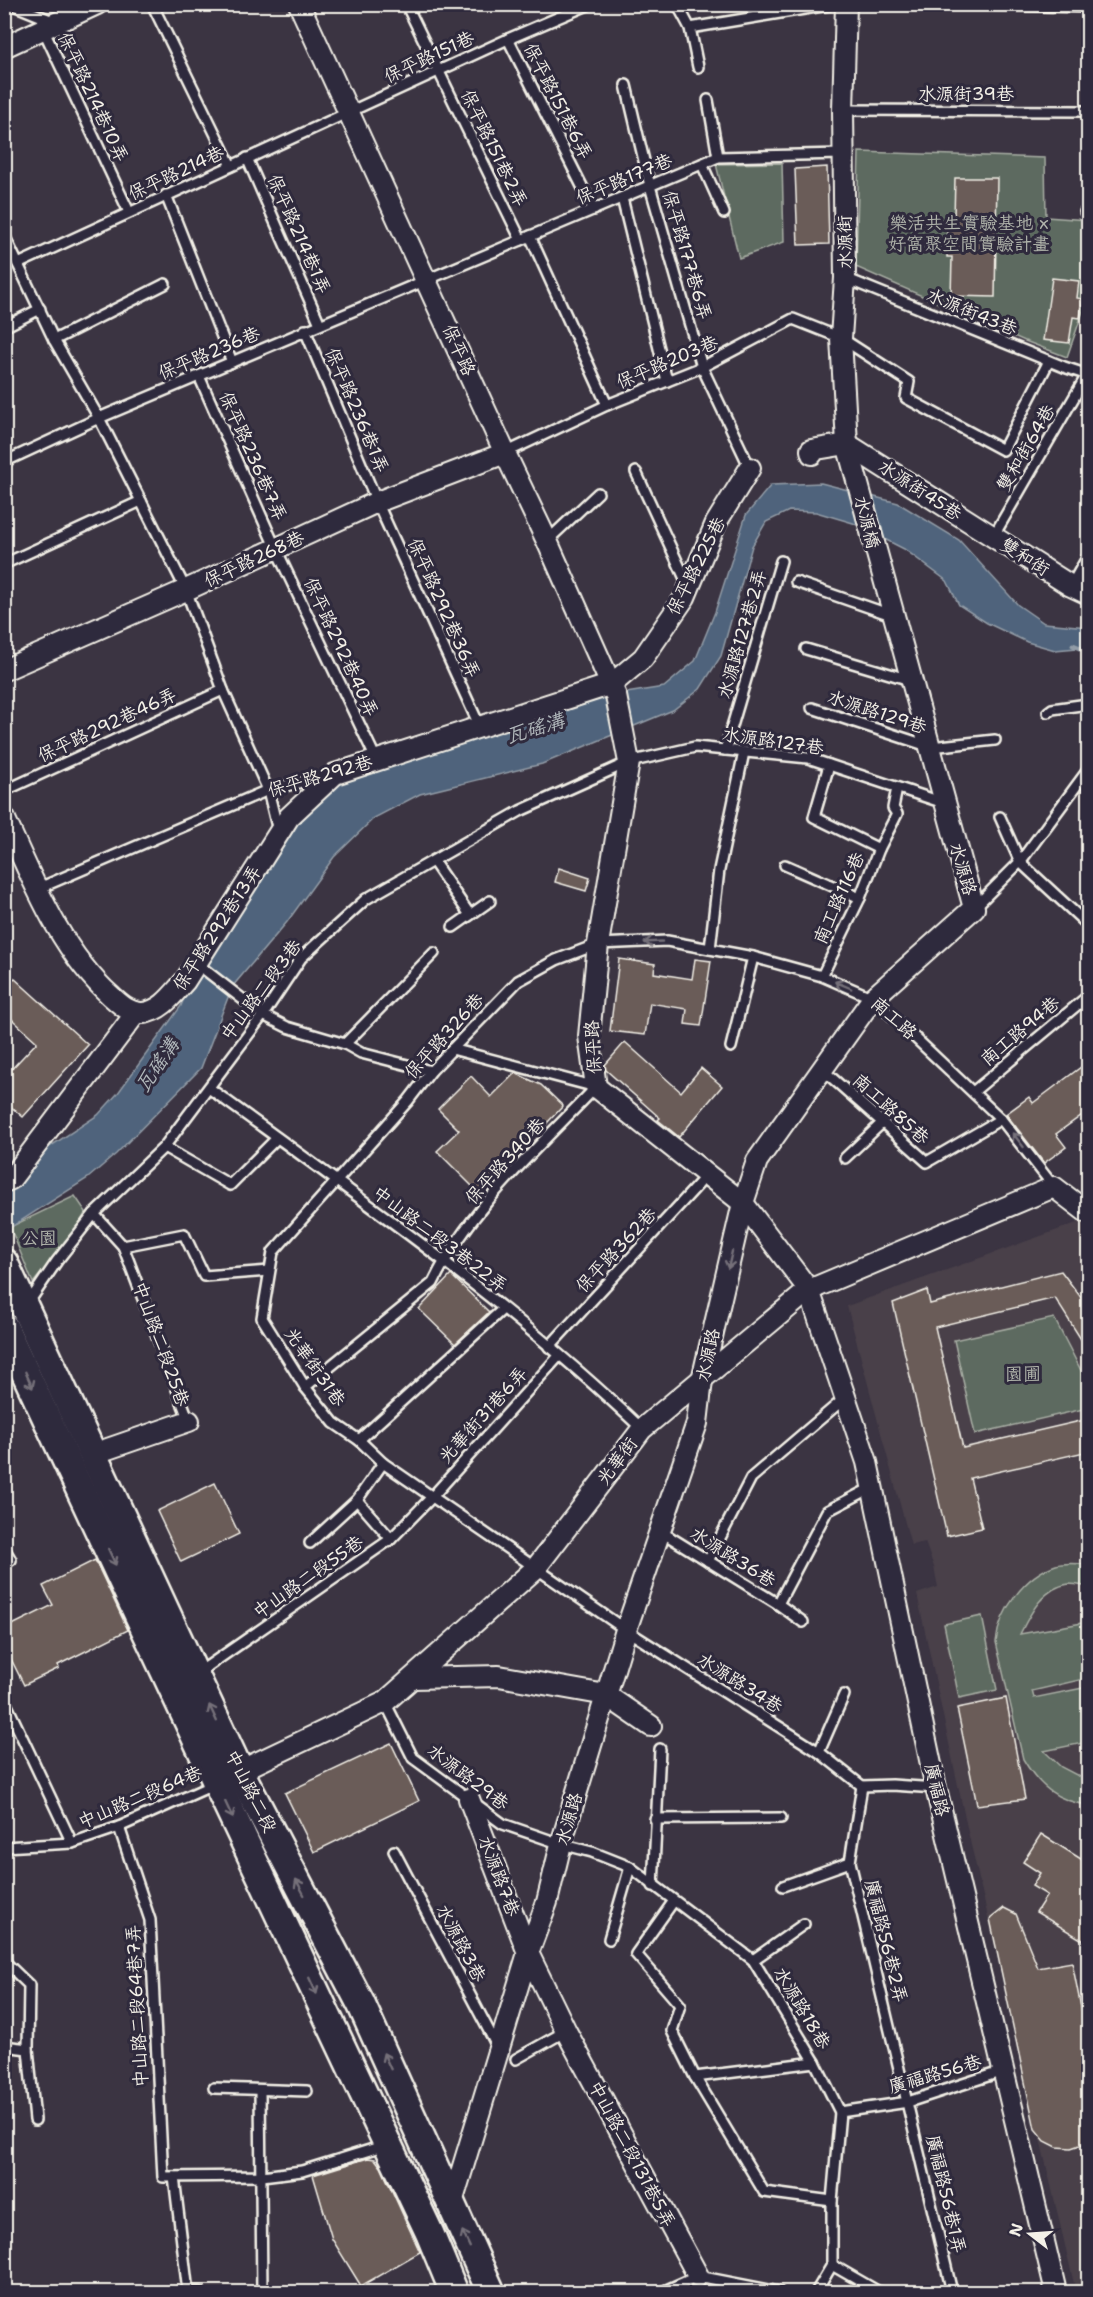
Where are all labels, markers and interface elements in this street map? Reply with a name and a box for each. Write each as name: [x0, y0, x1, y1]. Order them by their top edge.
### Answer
street label: 保平路151巷: [380, 26, 478, 88]
street label: 保平路214巷10弄: [52, 28, 134, 166]
street label: 保平路151巷6弄: [518, 39, 598, 163]
street label: 水源街39巷: [918, 82, 1014, 106]
street label: 保平路151巷2弄: [455, 85, 533, 211]
street label: 保平路214巷: [124, 140, 228, 206]
street label: 保平路177巷: [572, 148, 676, 210]
street label: 保平路214巷1弄: [262, 170, 336, 298]
street label: 保平路177巷6弄: [657, 188, 717, 322]
park label: 樂活共生實驗基地 x 好窩聚空間實驗計畫: [888, 211, 1050, 256]
street label: 水源街: [833, 215, 857, 269]
street label: 水源街43巷: [923, 283, 1021, 341]
street label: 保平路: [437, 320, 481, 380]
street label: 保平路236巷: [154, 321, 264, 385]
street label: 保平路203巷: [612, 330, 722, 394]
street label: 保平路236巷1弄: [320, 344, 394, 476]
street label: 保平路236巷7弄: [214, 388, 292, 524]
street label: 雙和街64巷: [991, 400, 1061, 496]
street label: 水源街45巷: [874, 454, 966, 526]
street label: 水源橋: [848, 493, 886, 551]
street label: 保平路225巷: [661, 513, 731, 619]
street label: 保平路268巷: [200, 525, 308, 593]
street label: 雙和街: [996, 533, 1054, 581]
street label: 保平路292巷36弄: [402, 534, 486, 682]
street label: 水源路127巷2弄: [712, 567, 772, 701]
street label: 保平路292巷40弄: [298, 574, 384, 720]
street label: 保平路292巷46弄: [34, 682, 180, 768]
street label: 水源路129巷: [824, 685, 930, 739]
water label: 瓦磘溝: [503, 706, 569, 749]
street label: 水源路127巷: [721, 722, 825, 760]
street label: 保平路292巷: [265, 750, 375, 802]
street label: 水源路: [944, 840, 982, 898]
street label: 南工路116巷: [808, 848, 870, 948]
street label: 保平路292巷13弄: [167, 861, 267, 995]
street label: 中山路二段3巷: [215, 935, 307, 1045]
one-way arrow: [644, 936, 664, 947]
one-way arrow: [834, 978, 852, 990]
street label: 保平路326巷: [399, 988, 489, 1084]
street label: 南工路: [866, 991, 922, 1045]
street label: 南工路94巷: [975, 991, 1065, 1071]
street label: 保平路: [580, 1019, 606, 1075]
water label: 瓦磘溝: [129, 1031, 186, 1097]
street label: 南工路85巷: [848, 1068, 934, 1150]
street label: 保平路340巷: [460, 1112, 550, 1210]
one-way arrow: [1012, 1133, 1025, 1149]
street label: 中山路二段3巷22弄: [368, 1180, 512, 1298]
street label: 保平路362巷: [570, 1202, 662, 1298]
park label: 公園: [21, 1226, 57, 1250]
one-way arrow: [724, 1250, 736, 1269]
street label: 中山路二段25巷: [127, 1278, 195, 1410]
street label: 光華街31巷: [279, 1323, 351, 1411]
street label: 水源路: [691, 1326, 725, 1384]
street label: 光華街31巷6弄: [433, 1362, 533, 1468]
park label: 園圃: [1005, 1362, 1041, 1386]
one-way arrow: [24, 1371, 35, 1389]
street label: 光華街: [591, 1432, 643, 1490]
street label: 水源路36巷: [686, 1521, 780, 1593]
street label: 中山路二段55巷: [248, 1530, 368, 1624]
one-way arrow: [106, 1548, 118, 1566]
street label: 水源路34巷: [693, 1647, 787, 1719]
one-way arrow: [206, 1704, 218, 1722]
street label: 水源路29巷: [422, 1738, 514, 1816]
street label: 中山路二段: [220, 1745, 282, 1837]
street label: 中山路二段64巷: [74, 1760, 206, 1834]
street label: 廣福路: [919, 1761, 955, 1819]
street label: 水源路: [550, 1790, 588, 1848]
one-way arrow: [224, 1801, 236, 1819]
street label: 水源路7巷: [473, 1832, 525, 1920]
street label: 廣福路56巷2弄: [859, 1877, 913, 2005]
one-way arrow: [294, 1879, 306, 1896]
street label: 水源路3巷: [431, 1900, 491, 1986]
street label: 中山路二段64巷7弄: [121, 1924, 153, 2088]
street label: 水源路18巷: [768, 1962, 836, 2054]
one-way arrow: [308, 1977, 320, 1995]
street label: 廣福路56巷: [886, 2049, 984, 2099]
one-way arrow: [381, 2053, 392, 2071]
street label: 中山路二段131巷5弄: [583, 2076, 681, 2232]
street label: 廣福路56巷1弄: [921, 2132, 971, 2256]
north arrow: [1000, 2204, 1060, 2264]
text: N: [1004, 2221, 1028, 2239]
one-way arrow: [460, 2231, 472, 2249]

